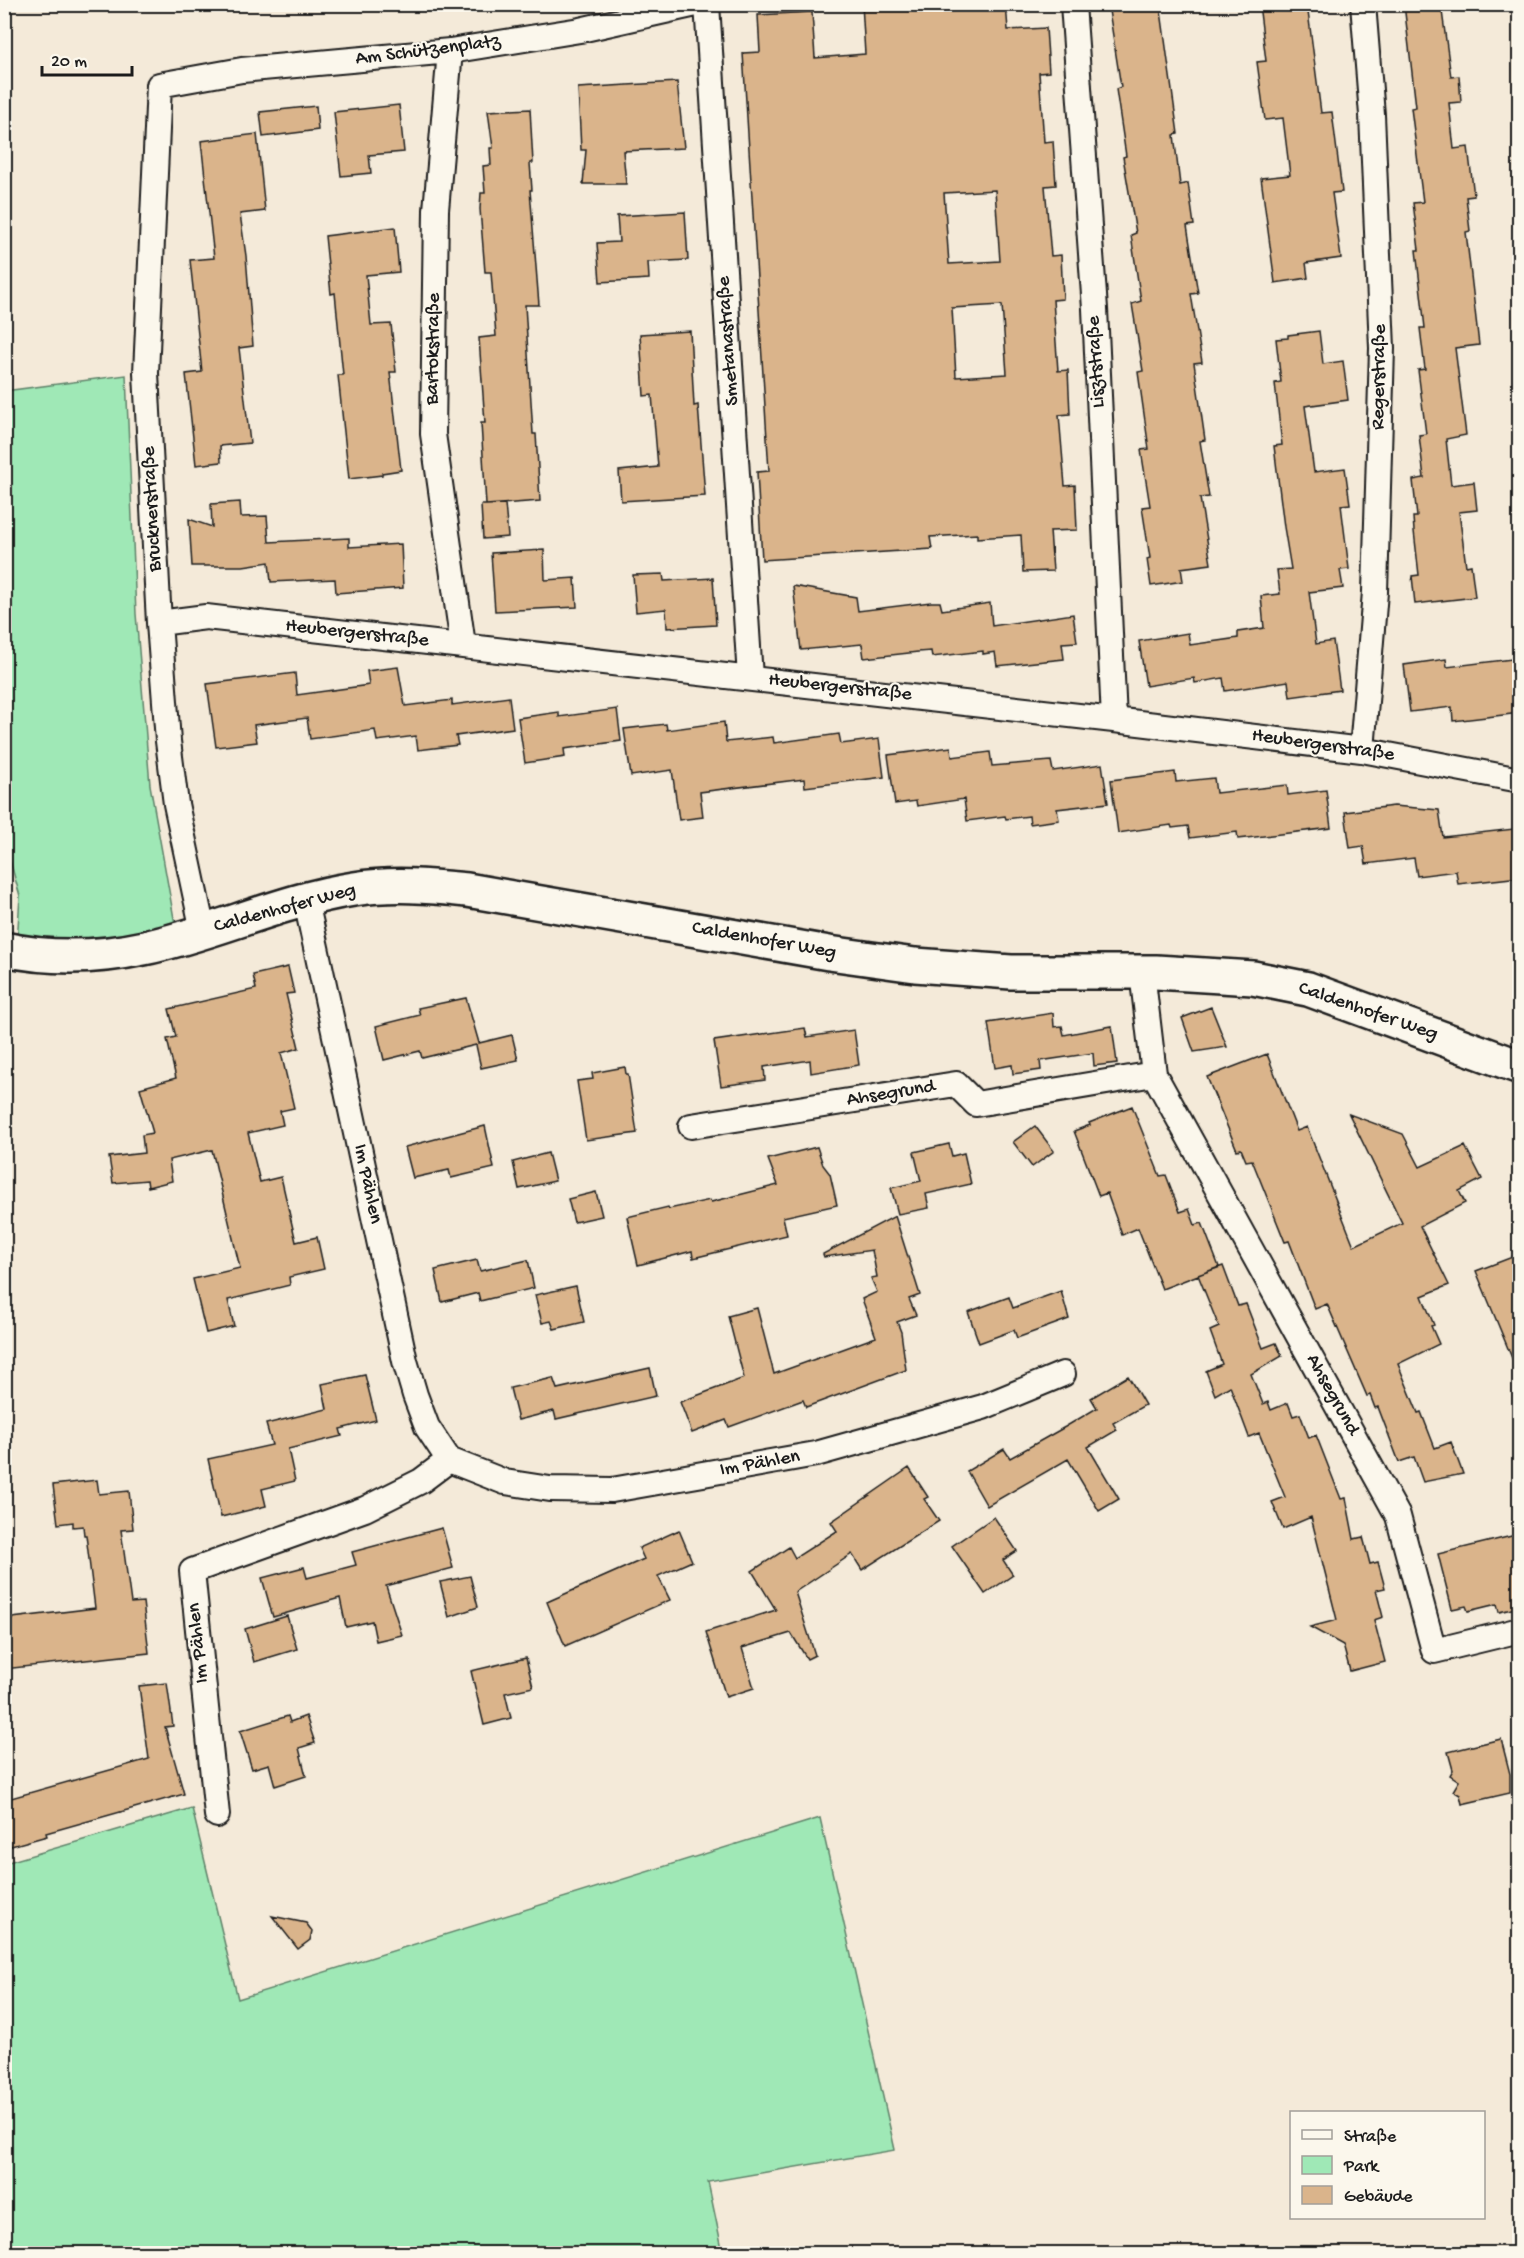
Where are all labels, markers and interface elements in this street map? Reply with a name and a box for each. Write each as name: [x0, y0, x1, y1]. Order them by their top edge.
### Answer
street label: Am Schützenplatz: [354, 31, 503, 71]
scale bar: [42, 39, 132, 77]
text: 20 m: [51, 52, 87, 73]
street label: Smetanastraße: [713, 275, 745, 407]
street label: Bartokstraße: [422, 292, 446, 406]
street label: Lisztstraße: [1083, 315, 1111, 409]
street label: Regerstraße: [1368, 323, 1392, 430]
street label: Brucknerstraße: [138, 445, 168, 573]
street label: Heubergerstraße: [284, 615, 431, 653]
street label: Heubergerstraße: [767, 669, 914, 707]
street label: Heubergerstraße: [1250, 725, 1397, 768]
street label: Caldenhofer Weg: [212, 879, 358, 939]
street label: Caldenhofer Weg: [690, 917, 838, 965]
street label: Caldenhofer Weg: [1295, 977, 1441, 1047]
street label: Ahsegrund: [845, 1075, 939, 1112]
street label: Im Pählen: [347, 1142, 387, 1226]
street label: Ahsegrund: [1300, 1350, 1365, 1442]
street label: Im Pählen: [718, 1446, 802, 1482]
street label: Im Pählen: [183, 1601, 215, 1684]
legend: [1290, 2111, 1485, 2219]
text: Straße: [1344, 2127, 1397, 2148]
text: Park: [1343, 2157, 1380, 2178]
text: Gebäude: [1344, 2187, 1413, 2208]

